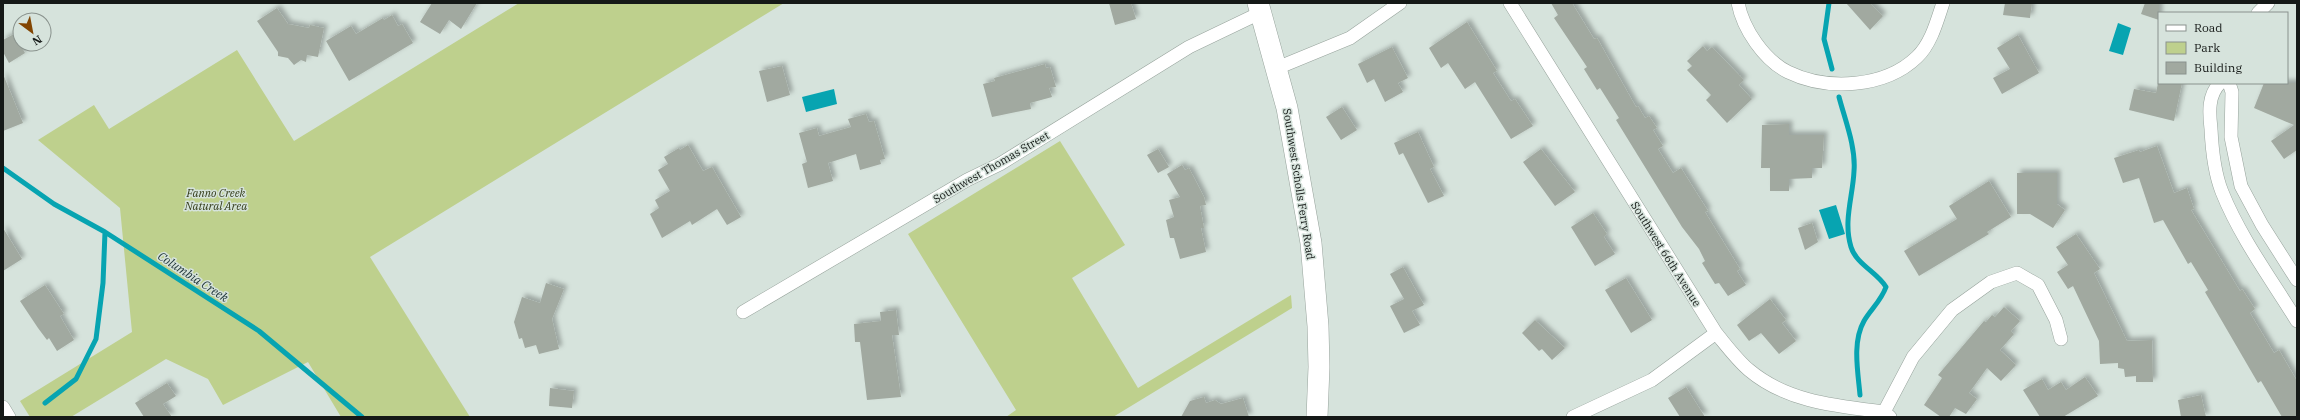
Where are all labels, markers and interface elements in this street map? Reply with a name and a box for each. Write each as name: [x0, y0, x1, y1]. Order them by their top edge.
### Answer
north arrow: [12, 12, 52, 52]
legend: [2158, 12, 2288, 84]
text: Road: [2194, 20, 2223, 35]
text: N: [30, 32, 45, 49]
text: Park: [2194, 40, 2220, 55]
text: Building: [2194, 60, 2242, 75]
street label: Southwest Scholls Ferry Road: [1280, 107, 1318, 261]
street label: Southwest Thomas Street: [930, 128, 1052, 206]
park label: Fanno Creek Natural Area: [184, 186, 247, 213]
street label: Southwest 66th Avenue: [1628, 199, 1704, 309]
water label: Columbia Creek: [155, 248, 232, 305]

